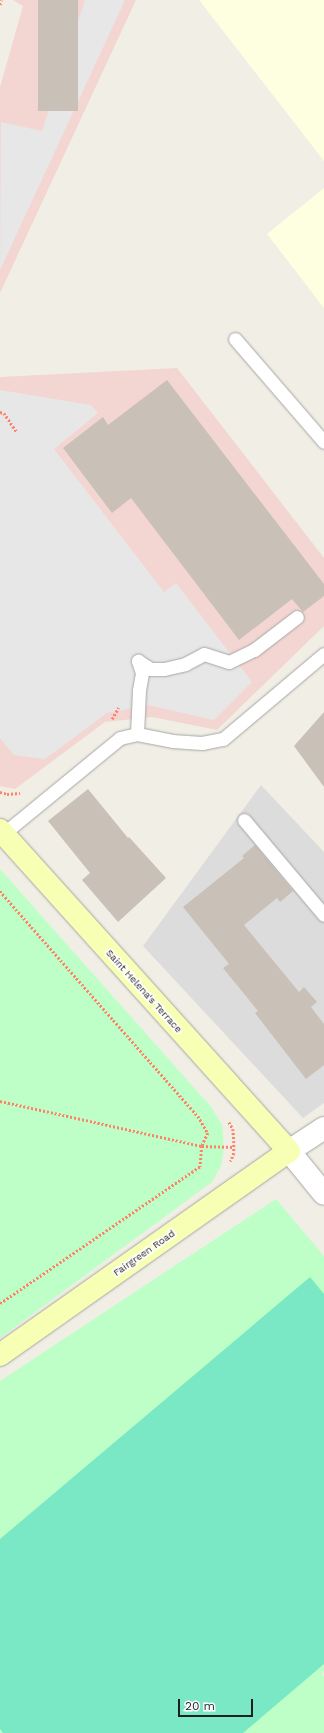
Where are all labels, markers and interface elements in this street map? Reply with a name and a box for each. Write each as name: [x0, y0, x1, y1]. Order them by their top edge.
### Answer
street label: Saint Helena's Terrace: [103, 947, 185, 1035]
street label: Fairgreen Road: [111, 1227, 177, 1279]
scale bar: [180, 1691, 255, 1717]
text: 20 m: [185, 1699, 215, 1713]

